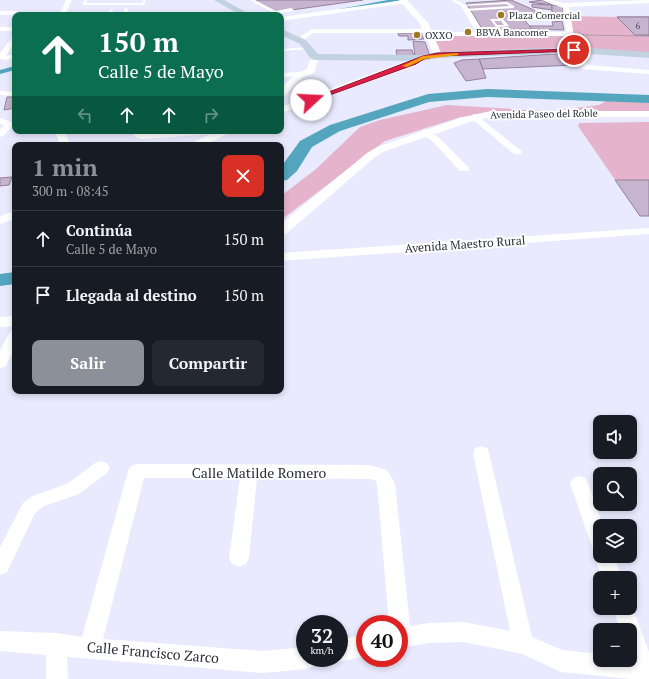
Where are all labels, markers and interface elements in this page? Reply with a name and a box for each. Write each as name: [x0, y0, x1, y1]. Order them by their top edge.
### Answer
place label: Plaza Comercial: [509, 9, 580, 22]
marker: Plaza Comercial: [496, 10, 506, 20]
house number: 6: [636, 20, 641, 32]
text: 150 m: [98, 23, 179, 60]
place label: BBVA Bancomer: [476, 26, 548, 39]
marker: BBVA Bancomer: [463, 27, 473, 37]
icon: ahead: [32, 28, 84, 80]
place label: OXXO: [425, 29, 453, 42]
marker: OXXO: [412, 30, 422, 40]
pin: [557, 33, 591, 67]
icon: arrive: [563, 39, 585, 61]
text: Calle 5 de Mayo: [98, 59, 224, 83]
position arrow: [290, 79, 332, 121]
icon: left: [74, 104, 96, 126]
icon: ahead: [116, 104, 138, 126]
icon: ahead: [158, 104, 180, 126]
icon: right: [200, 104, 222, 126]
street label: Avenida Paseo del Roble: [490, 107, 598, 121]
text: 1 min: [32, 151, 98, 183]
button: close: [222, 155, 264, 197]
text: 300 m · 08:45: [32, 182, 109, 200]
text: Continúa: [66, 220, 132, 240]
icon: ahead: [32, 228, 54, 250]
text: 150 m: [223, 229, 264, 249]
street label: Avenida Maestro Rural: [404, 232, 526, 256]
text: Calle 5 de Mayo: [66, 240, 157, 258]
icon: arrive: [32, 284, 54, 306]
text: Llegada al destino: [66, 285, 197, 305]
text: 150 m: [223, 285, 264, 305]
button: Salir: [32, 340, 144, 386]
button: Compartir: [152, 340, 264, 386]
map controls: [593, 415, 637, 667]
button: sound: [593, 415, 637, 459]
street label: Calle Matilde Romero: [192, 463, 327, 482]
button: search: [593, 467, 637, 511]
button: layers: [593, 519, 637, 563]
button: +: [593, 571, 637, 615]
speed limit sign: 40: [356, 615, 408, 667]
text: 32: [311, 622, 333, 649]
button: −: [593, 623, 637, 667]
street label: Calle Francisco Zarco: [86, 637, 220, 667]
text: km/h: [310, 644, 334, 657]

